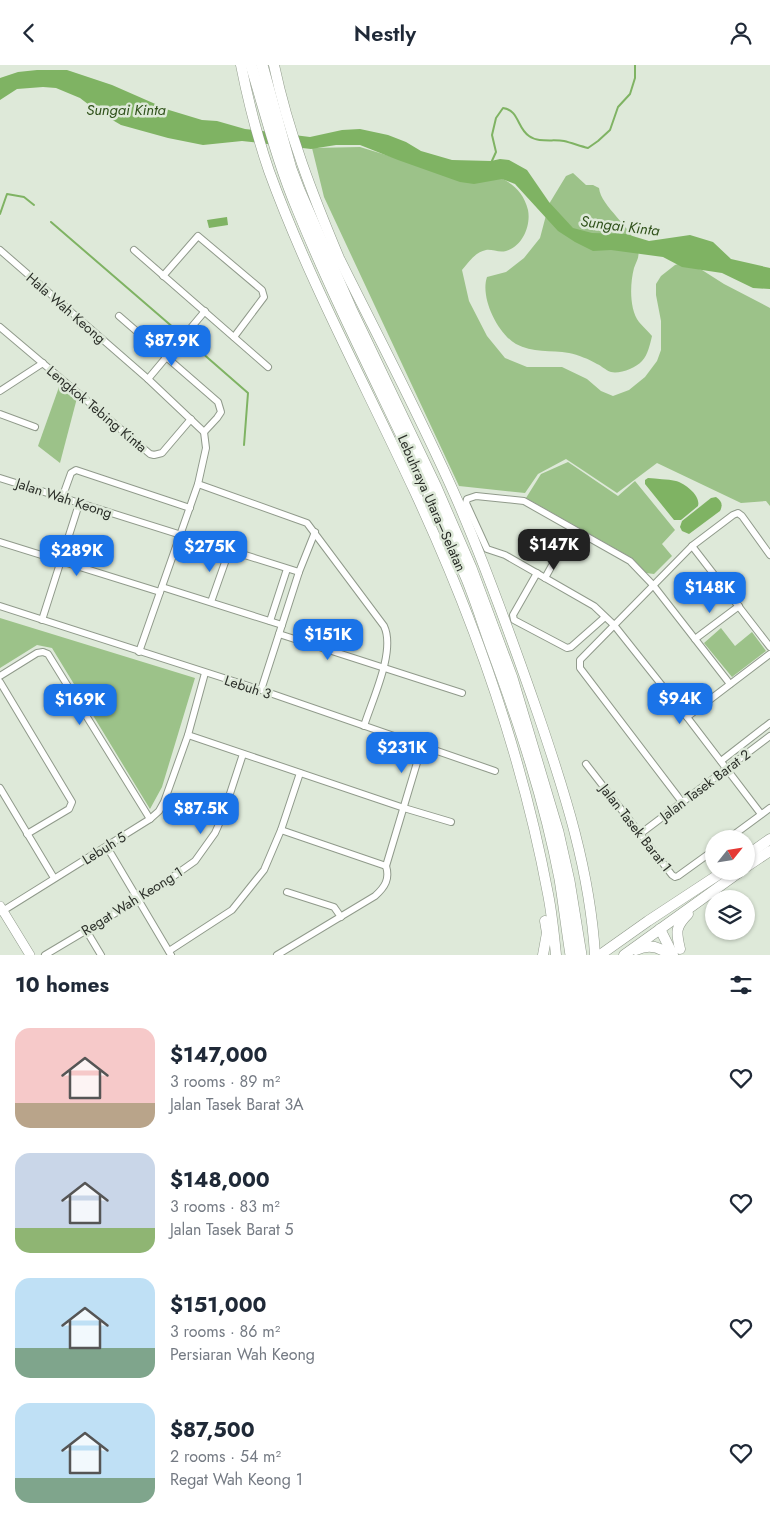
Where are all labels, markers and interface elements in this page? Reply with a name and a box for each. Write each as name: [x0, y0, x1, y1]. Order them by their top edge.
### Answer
text: Nestly: [354, 17, 416, 49]
icon: back: [15, 19, 43, 47]
icon: person: [727, 19, 755, 47]
water label: Sungai Kinta: [86, 99, 166, 121]
water label: Sungai Kinta: [579, 210, 662, 242]
street label: Hala Wah Keong: [22, 268, 110, 348]
pin: $87.9K: [131, 325, 213, 367]
text: $87.9K: [145, 329, 199, 352]
street label: Lengkok Tebing Kinta: [43, 361, 151, 457]
street label: Lebuhraya Utara–Selatan: [393, 431, 471, 575]
street label: Jalan Wah Keong: [11, 472, 115, 523]
pin: $147K: [519, 529, 589, 571]
pin: $275K: [175, 531, 245, 573]
text: $147K: [529, 533, 579, 556]
pin: $289K: [42, 535, 112, 577]
text: $275K: [184, 535, 236, 558]
text: $289K: [51, 539, 103, 562]
pin: $148K: [675, 571, 745, 614]
text: $148K: [685, 576, 735, 599]
pin: $151K: [293, 619, 363, 661]
text: $151K: [304, 623, 352, 646]
street label: Lebuh 3: [222, 670, 274, 704]
pin: $169K: [45, 683, 115, 726]
pin: $94K: [650, 683, 710, 725]
text: $94K: [658, 687, 702, 710]
text: $169K: [55, 688, 105, 711]
pin: $231K: [367, 731, 437, 774]
text: $231K: [377, 736, 427, 759]
street label: Jalan Tasek Barat 2: [654, 744, 754, 827]
street label: Jalan Tasek Barat 1: [594, 778, 677, 876]
pin: $87.5K: [160, 793, 242, 835]
text: $87.5K: [174, 797, 228, 820]
street label: Lebuh 5: [78, 827, 130, 869]
north arrow: [705, 830, 755, 880]
map controls: [705, 830, 755, 940]
street label: Regat Wah Keong 1: [77, 862, 187, 940]
button: layers: [705, 890, 755, 940]
text: 10 homes: [15, 970, 109, 1000]
icon: filters: [727, 971, 755, 999]
text: $147,000: [170, 1040, 267, 1070]
icon: home: [55, 1048, 115, 1108]
icon: heart: [727, 1064, 755, 1092]
text: 3 rooms · 89 m²: [170, 1070, 280, 1093]
text: Jalan Tasek Barat 3A: [170, 1093, 304, 1116]
text: $148,000: [170, 1165, 270, 1195]
icon: home: [55, 1173, 115, 1233]
icon: heart: [727, 1189, 755, 1217]
text: 3 rooms · 83 m²: [170, 1195, 280, 1218]
text: Jalan Tasek Barat 5: [170, 1218, 294, 1241]
text: $151,000: [170, 1290, 267, 1320]
icon: home: [55, 1298, 115, 1358]
icon: heart: [727, 1314, 755, 1342]
text: 3 rooms · 86 m²: [170, 1320, 280, 1343]
text: Persiaran Wah Keong: [170, 1343, 315, 1366]
text: $87,500: [170, 1415, 255, 1445]
icon: home: [55, 1423, 115, 1483]
icon: heart: [727, 1439, 755, 1467]
text: 2 rooms · 54 m²: [170, 1445, 281, 1468]
text: Regat Wah Keong 1: [170, 1468, 303, 1491]

